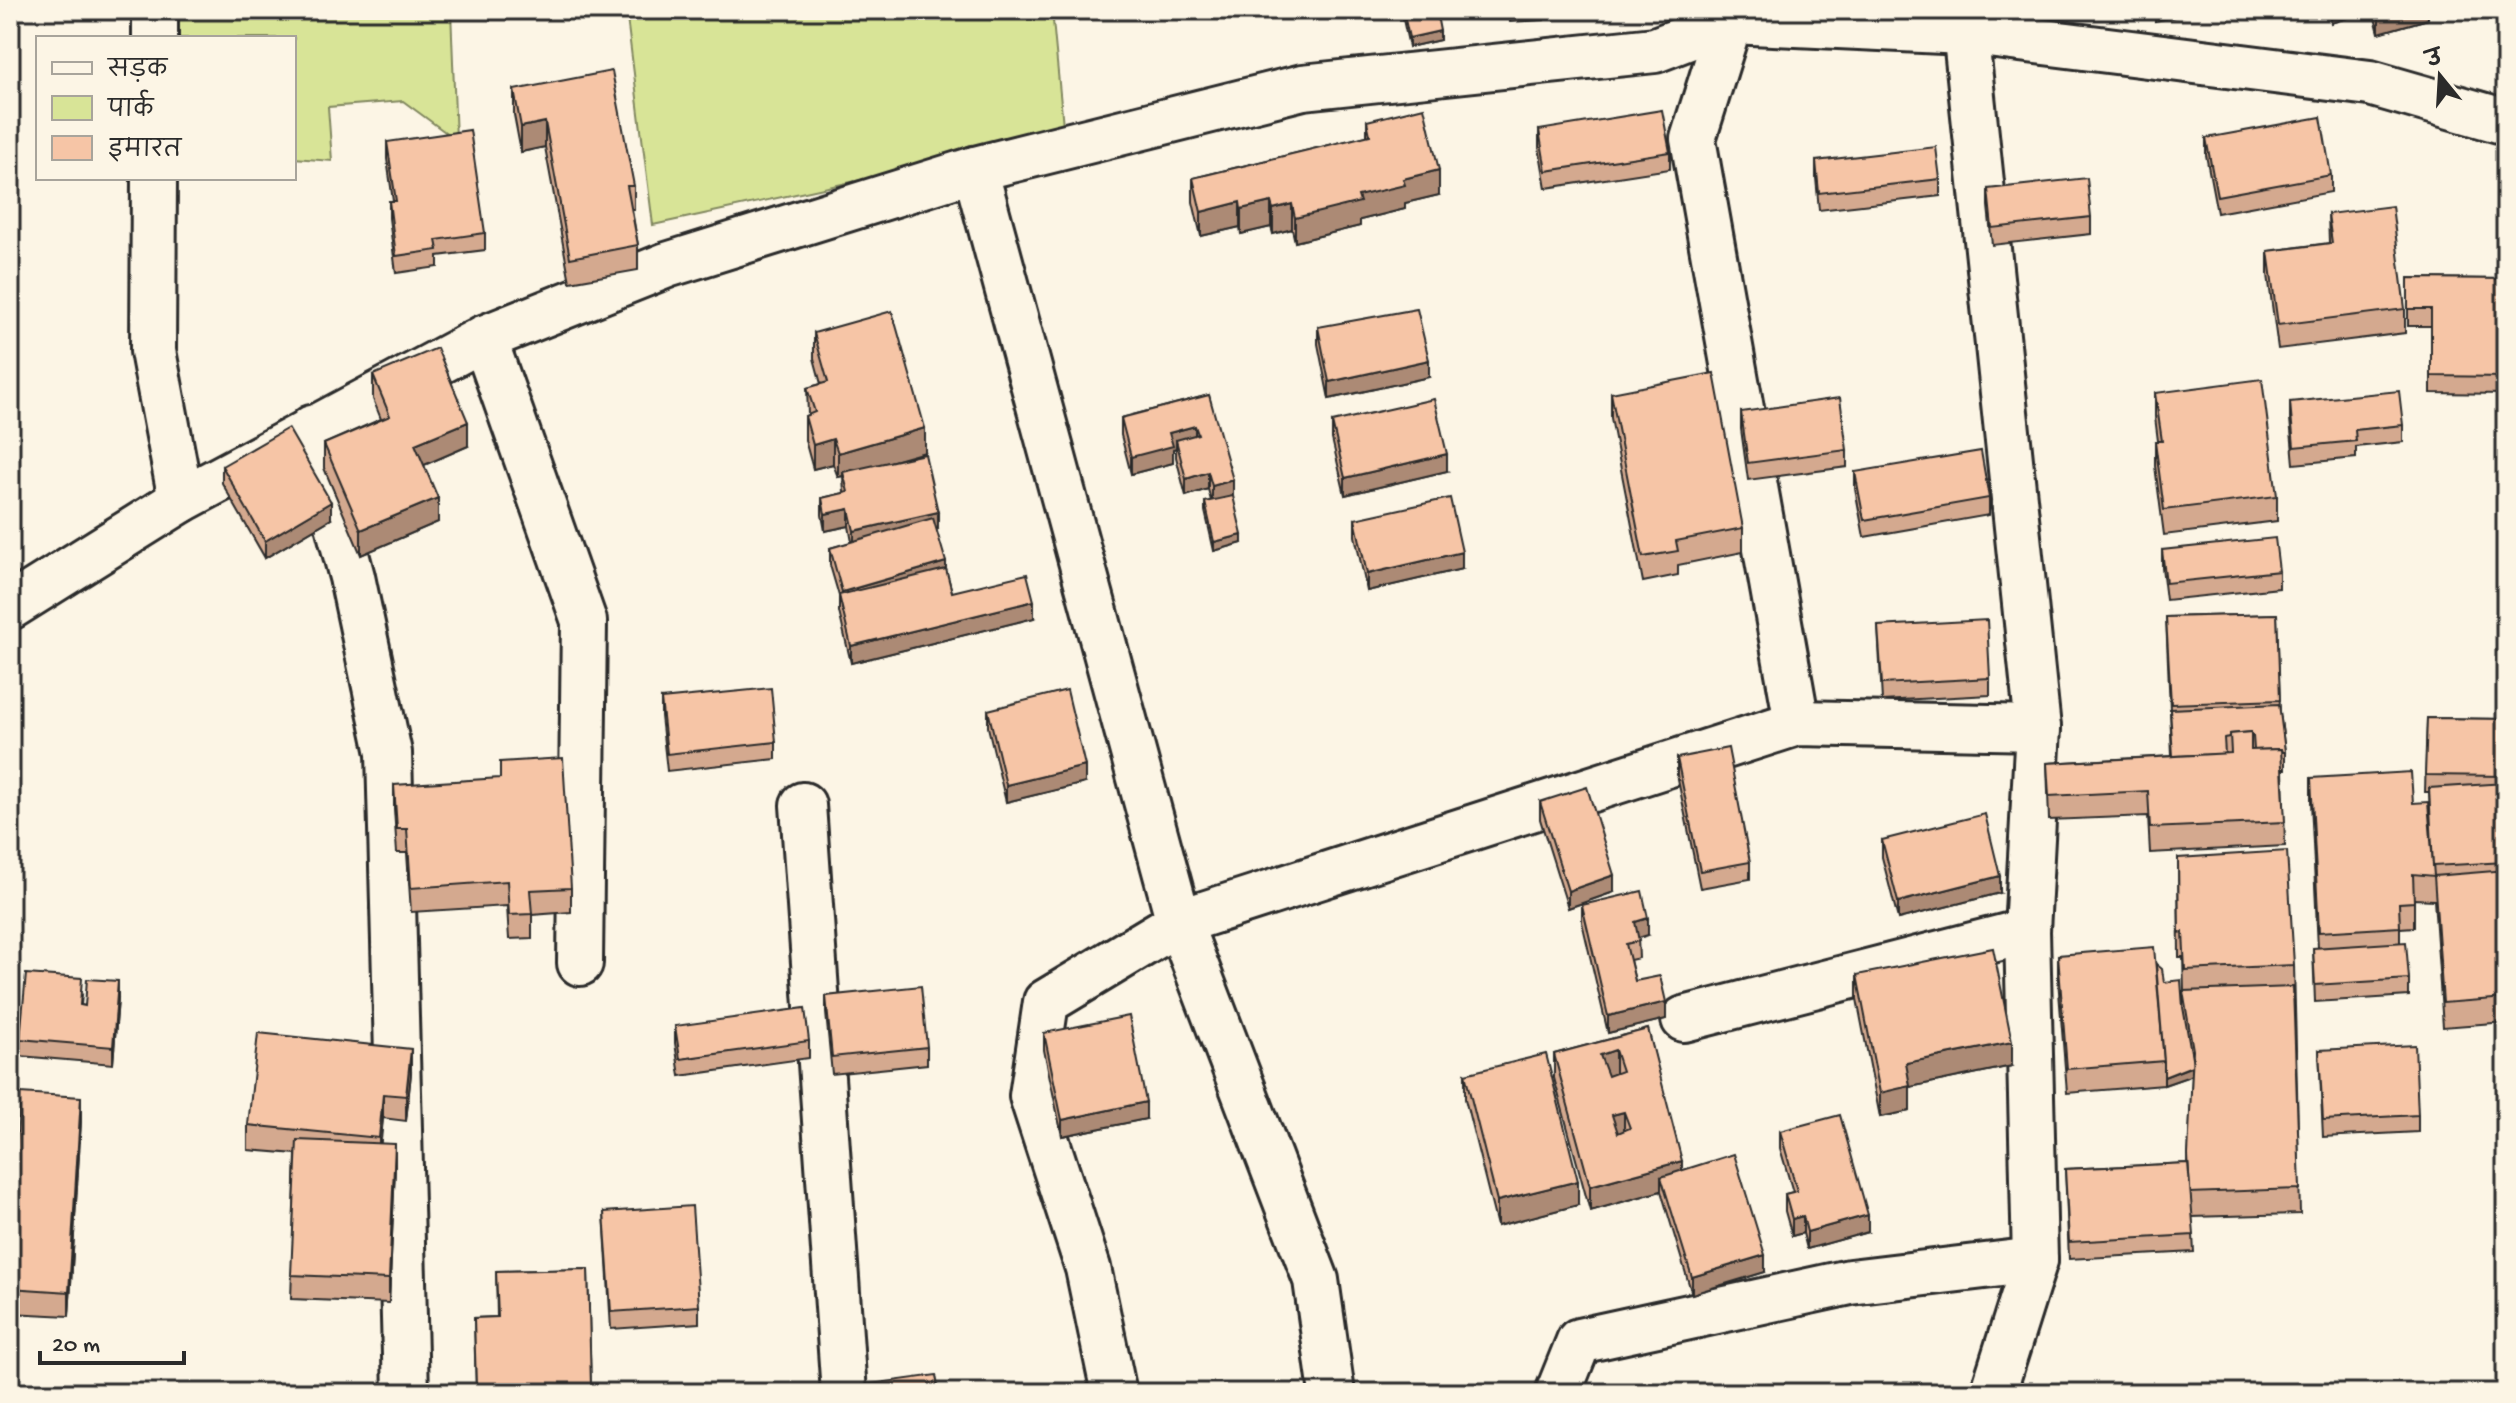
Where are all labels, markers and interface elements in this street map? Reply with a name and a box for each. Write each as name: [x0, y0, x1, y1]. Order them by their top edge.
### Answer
legend: [36, 36, 296, 180]
north arrow: [2400, 36, 2480, 116]
text: उ: [2422, 45, 2448, 76]
text: सड़क: [106, 57, 169, 86]
text: पार्क: [106, 89, 155, 126]
text: इमारत: [108, 136, 183, 166]
scale bar: [40, 1315, 184, 1365]
text: 20 m: [52, 1332, 100, 1361]

